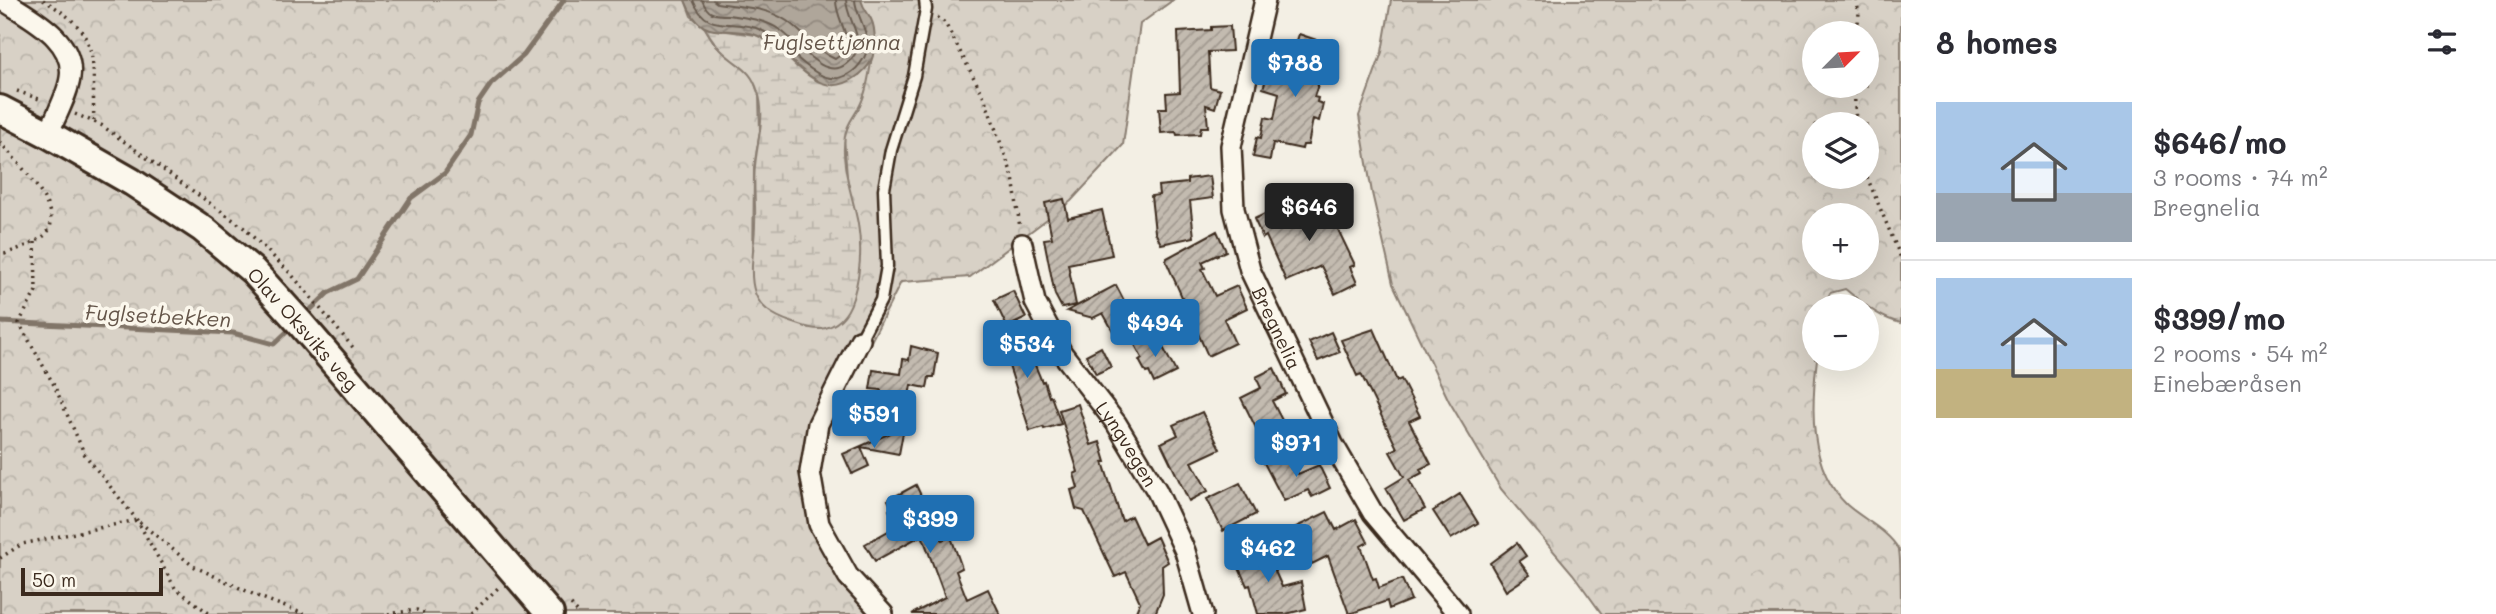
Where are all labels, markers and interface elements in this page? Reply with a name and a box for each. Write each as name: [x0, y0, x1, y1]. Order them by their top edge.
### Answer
north arrow: [1802, 21, 1880, 98]
map controls: [1802, 21, 1879, 371]
text: 8 homes: [1936, 22, 2058, 62]
icon: filters: [2423, 23, 2461, 61]
water label: Fuglsettjønna: [763, 28, 901, 55]
pin: $788: [1254, 40, 1336, 99]
text: $788: [1267, 47, 1323, 77]
button: layers: [1802, 112, 1879, 189]
text: $646/mo: [2153, 122, 2286, 162]
icon: home: [1992, 130, 2076, 214]
text: 3 rooms · 74 m²: [2153, 162, 2328, 192]
pin: $646: [1268, 184, 1350, 243]
text: $646: [1281, 191, 1337, 221]
text: Bregnelia: [2153, 192, 2261, 222]
button: +: [1802, 203, 1879, 280]
street label: Olav Oksviks veg: [243, 261, 365, 395]
street label: Bregnelia: [1247, 282, 1308, 373]
button: −: [1802, 294, 1879, 371]
water label: Fuglsetbekken: [84, 298, 232, 332]
text: $399/mo: [2153, 298, 2285, 338]
pin: $494: [1114, 300, 1196, 359]
icon: home: [1992, 306, 2076, 390]
text: $494: [1126, 307, 1184, 337]
pin: $534: [986, 320, 1068, 380]
text: $534: [999, 328, 1055, 358]
text: 2 rooms · 54 m²: [2153, 338, 2328, 368]
text: Einebæråsen: [2153, 368, 2302, 398]
pin: $591: [833, 391, 915, 450]
street label: Lyngvegen: [1091, 396, 1164, 491]
text: $591: [848, 398, 900, 428]
pin: $971: [1255, 420, 1337, 479]
text: $971: [1270, 427, 1322, 457]
pin: $399: [889, 496, 971, 555]
text: $399: [902, 503, 958, 533]
pin: $462: [1227, 524, 1309, 584]
text: $462: [1240, 532, 1296, 562]
scale bar: [21, 565, 163, 597]
text: 50 m: [32, 567, 76, 592]

